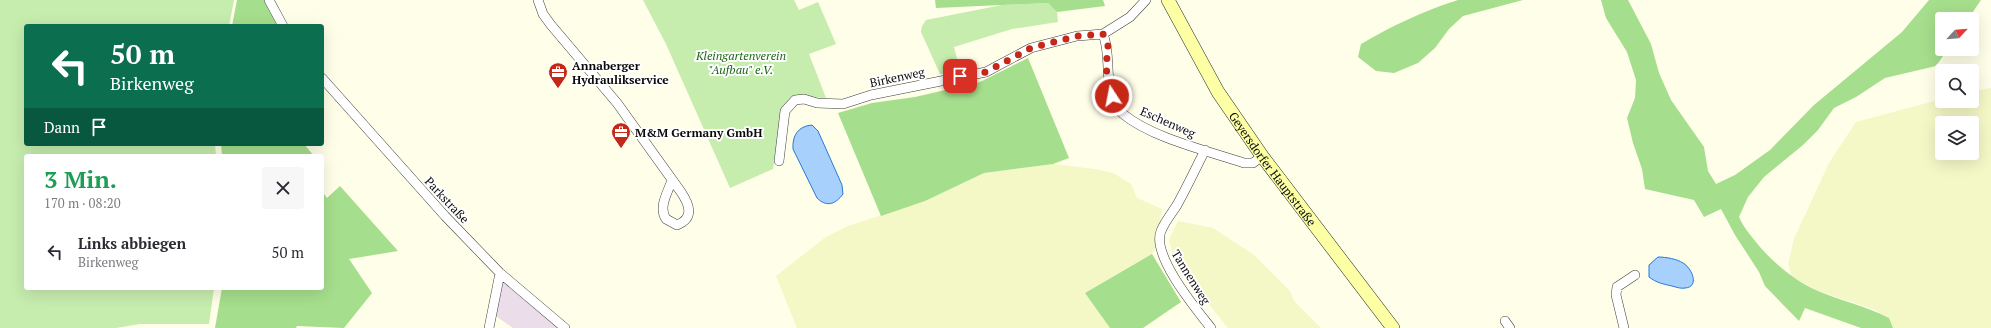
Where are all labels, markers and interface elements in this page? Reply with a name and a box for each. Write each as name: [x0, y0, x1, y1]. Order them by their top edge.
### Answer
north arrow: [1935, 12, 1979, 56]
map controls: [1935, 12, 1979, 160]
text: 50 m: [110, 35, 175, 72]
icon: left: [44, 40, 96, 92]
park label: Kleingartenverein "Aufbau" e.V.: [695, 48, 786, 77]
place label: Annaberger Hydraulikservice: [572, 58, 669, 87]
pin: [943, 59, 977, 93]
office icon: Annaberger Hydraulikservice: [547, 61, 569, 89]
street label: Birkenweg: [868, 64, 926, 90]
button: search: [1935, 64, 1979, 108]
icon: arrive: [949, 65, 971, 87]
text: Birkenweg: [110, 71, 194, 95]
position arrow: [1091, 75, 1133, 117]
street label: Eschenweg: [1138, 103, 1199, 141]
street label: Geyersdorfer Hauptstraße: [1226, 109, 1320, 229]
icon: arrive: [88, 116, 110, 138]
button: layers: [1935, 116, 1979, 160]
text: Dann: [44, 117, 80, 137]
office icon: M&M Germany GmbH: [610, 121, 632, 149]
place label: M&M Germany GmbH: [635, 125, 762, 140]
text: 3 Min.: [44, 163, 117, 195]
button: close: [262, 167, 304, 209]
street label: Parkstraße: [422, 174, 472, 226]
text: 170 m · 08:20: [44, 194, 121, 212]
text: Links abbiegen: [78, 233, 186, 253]
icon: left: [44, 241, 66, 263]
text: 50 m: [271, 242, 304, 262]
street label: Tannenweg: [1168, 247, 1214, 308]
text: Birkenweg: [78, 253, 138, 271]

